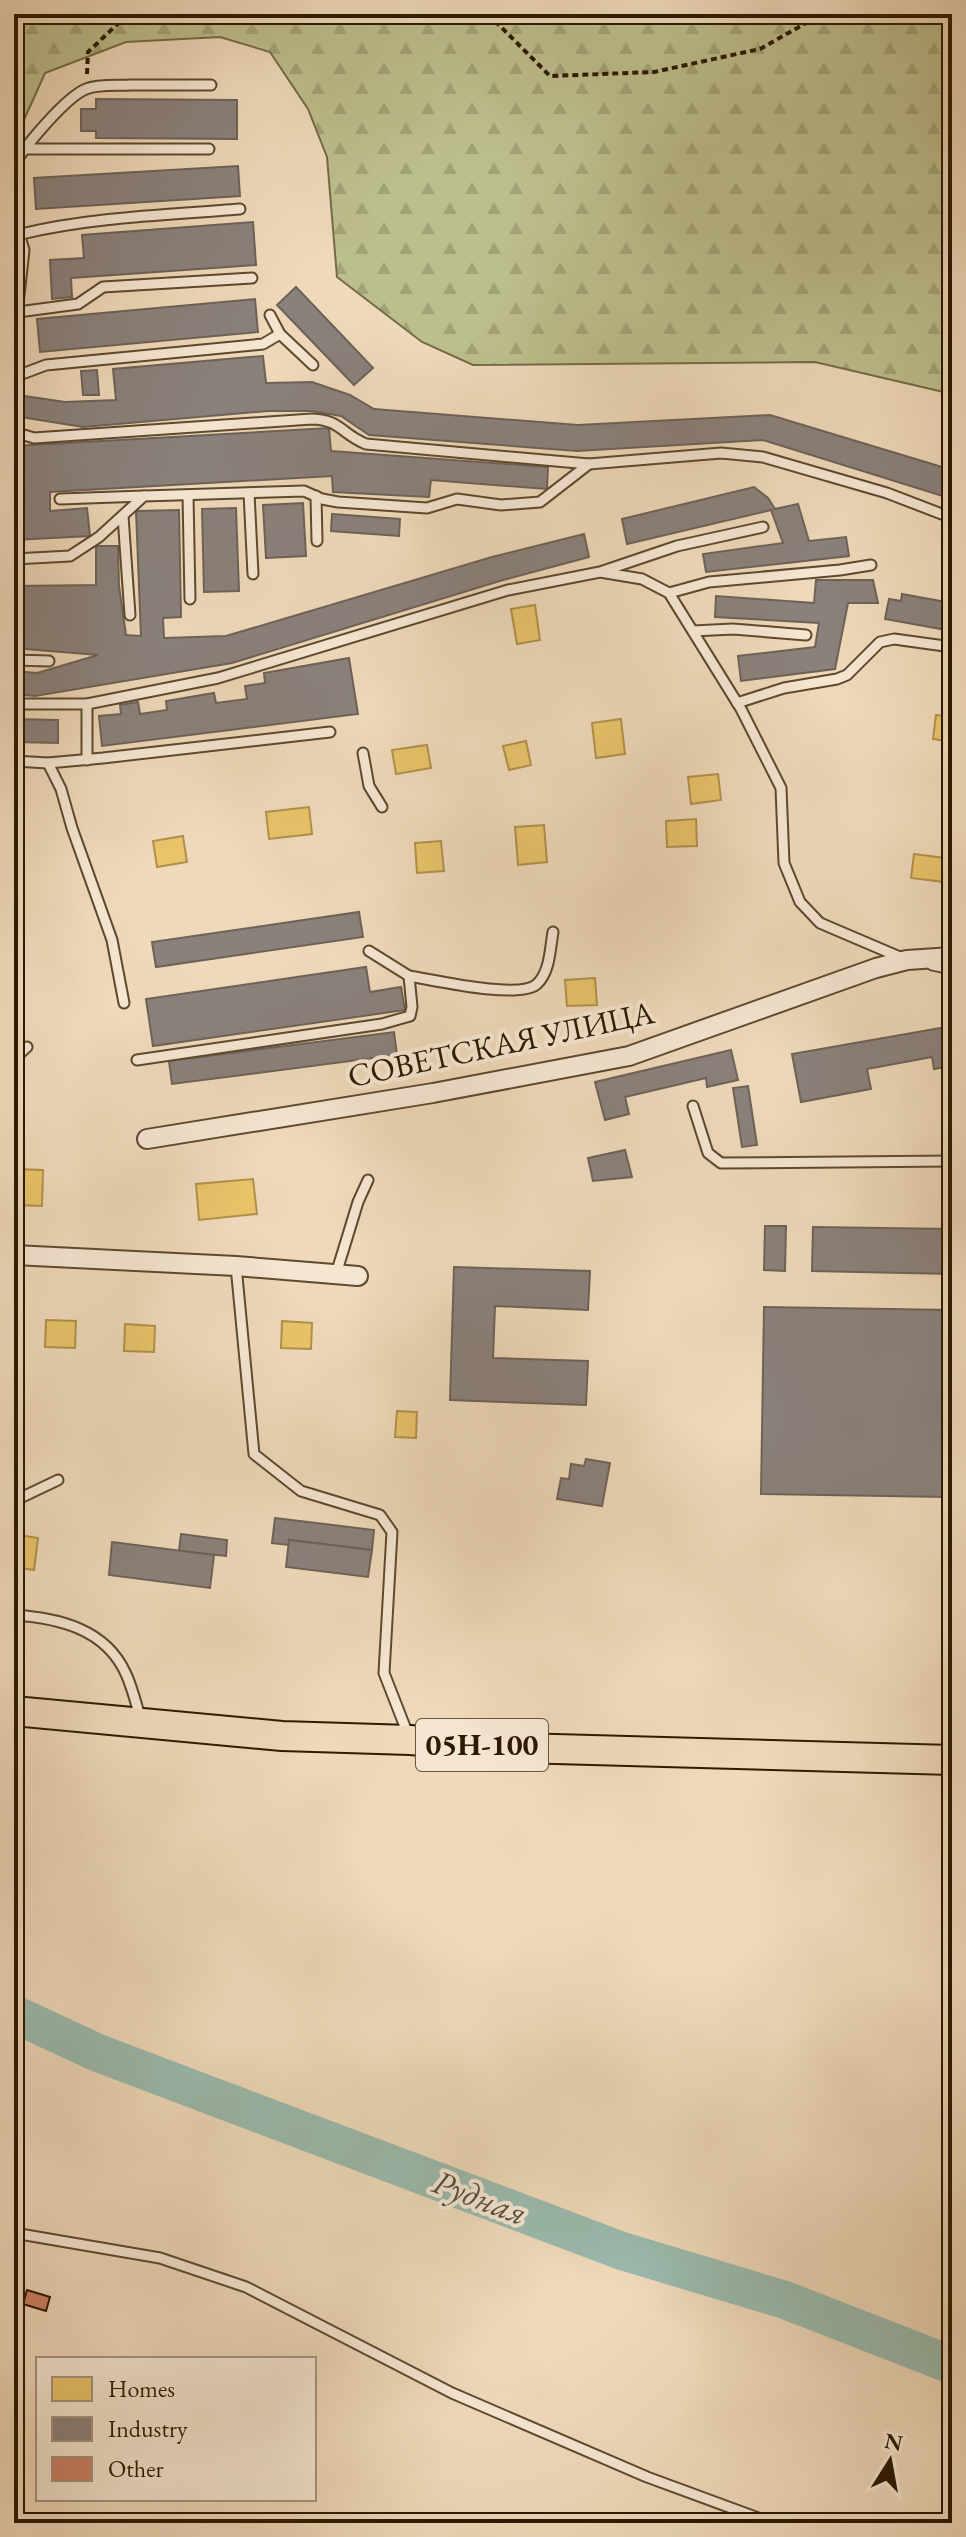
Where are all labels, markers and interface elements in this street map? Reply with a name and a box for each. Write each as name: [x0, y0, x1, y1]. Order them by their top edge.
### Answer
street label: СОВЕТСКАЯ УЛИЦА: [344, 991, 659, 1097]
road number: 05Н-100: [416, 1719, 548, 1771]
water label: Рудная: [427, 2159, 533, 2235]
legend: [36, 2357, 316, 2501]
text: Homes: [108, 2373, 175, 2404]
text: Industry: [108, 2413, 188, 2444]
north arrow: [850, 2421, 930, 2501]
text: N: [882, 2426, 905, 2458]
text: Other: [108, 2453, 164, 2484]

